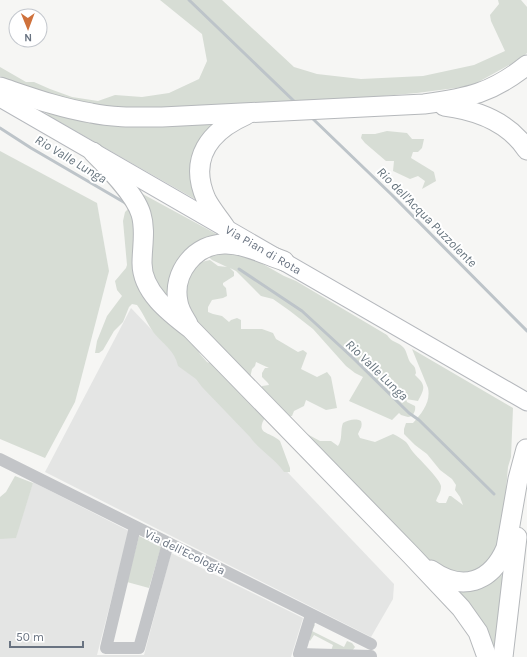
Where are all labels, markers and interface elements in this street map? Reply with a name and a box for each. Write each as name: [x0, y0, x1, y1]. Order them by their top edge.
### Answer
north arrow: [8, 8, 48, 48]
text: N: [24, 31, 32, 44]
water label: Rio Valle Lunga: [33, 132, 110, 186]
water label: Rio dell'Acqua Puzzolente: [373, 164, 480, 271]
street label: Via Pian di Rota: [223, 223, 304, 277]
water label: Rio Valle Lunga: [343, 337, 412, 404]
street label: Via dell'Ecologia: [142, 526, 228, 578]
scale bar: [10, 623, 83, 649]
text: 50 m: [16, 630, 44, 644]

